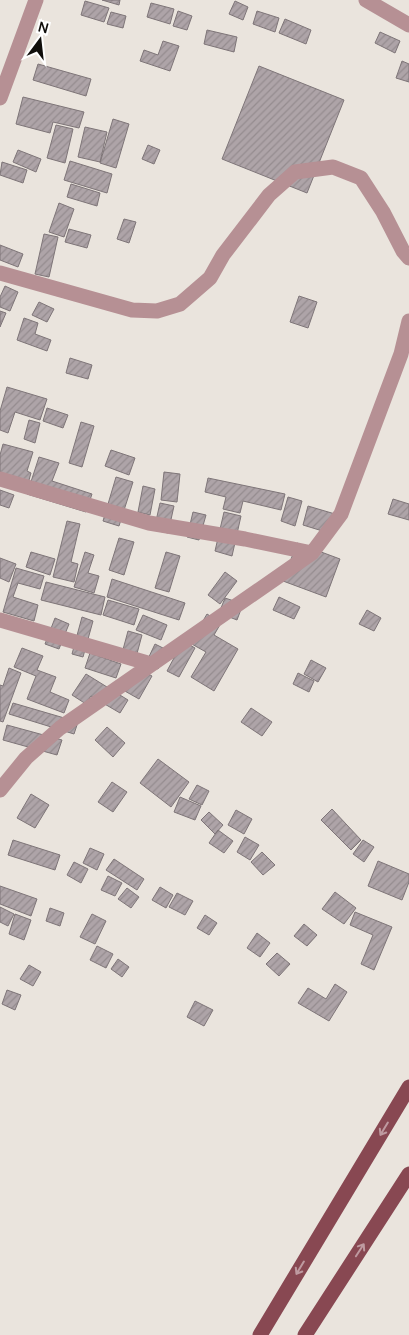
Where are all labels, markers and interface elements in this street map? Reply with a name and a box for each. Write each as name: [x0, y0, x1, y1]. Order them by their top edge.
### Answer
north arrow: [15, 15, 65, 65]
text: N: [36, 16, 51, 37]
one-way arrow: [378, 1121, 388, 1135]
one-way arrow: [355, 1243, 365, 1257]
one-way arrow: [295, 1261, 305, 1275]

